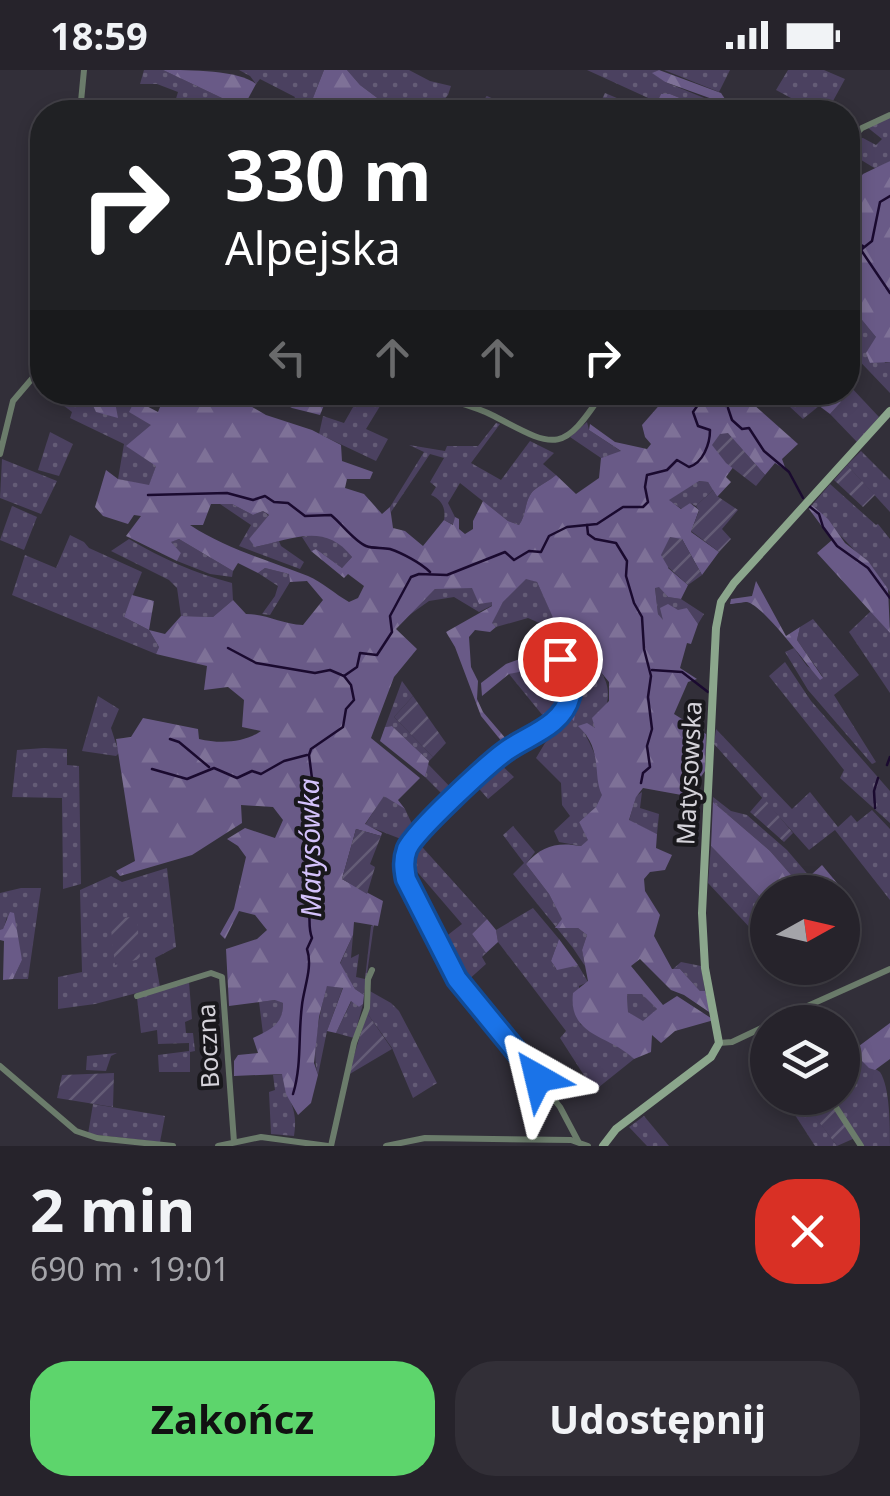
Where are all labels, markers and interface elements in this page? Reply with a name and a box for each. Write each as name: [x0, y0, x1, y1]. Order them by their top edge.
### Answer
text: 18:59: [50, 9, 148, 61]
text: 330 m: [225, 126, 432, 222]
icon: right: [60, 140, 190, 270]
text: Alpejska: [225, 217, 401, 278]
icon: left: [260, 330, 315, 385]
icon: ahead: [365, 330, 420, 385]
icon: ahead: [470, 330, 525, 385]
icon: right: [575, 330, 630, 385]
pin: [518, 617, 603, 702]
icon: arrive: [533, 632, 588, 687]
street label: Matysowska: [667, 700, 709, 846]
water label: Matysówka: [289, 778, 329, 918]
north arrow: [750, 875, 860, 985]
map controls: [750, 875, 860, 1115]
street label: Boczna: [188, 1003, 226, 1089]
button: layers: [750, 1005, 860, 1115]
position arrow: [486, 1026, 590, 1130]
text: 2 min: [30, 1168, 195, 1250]
button: close: [755, 1179, 860, 1284]
text: 690 m · 19:01: [30, 1247, 230, 1290]
button: Zakończ: [30, 1361, 435, 1476]
button: Udostępnij: [455, 1361, 860, 1476]

